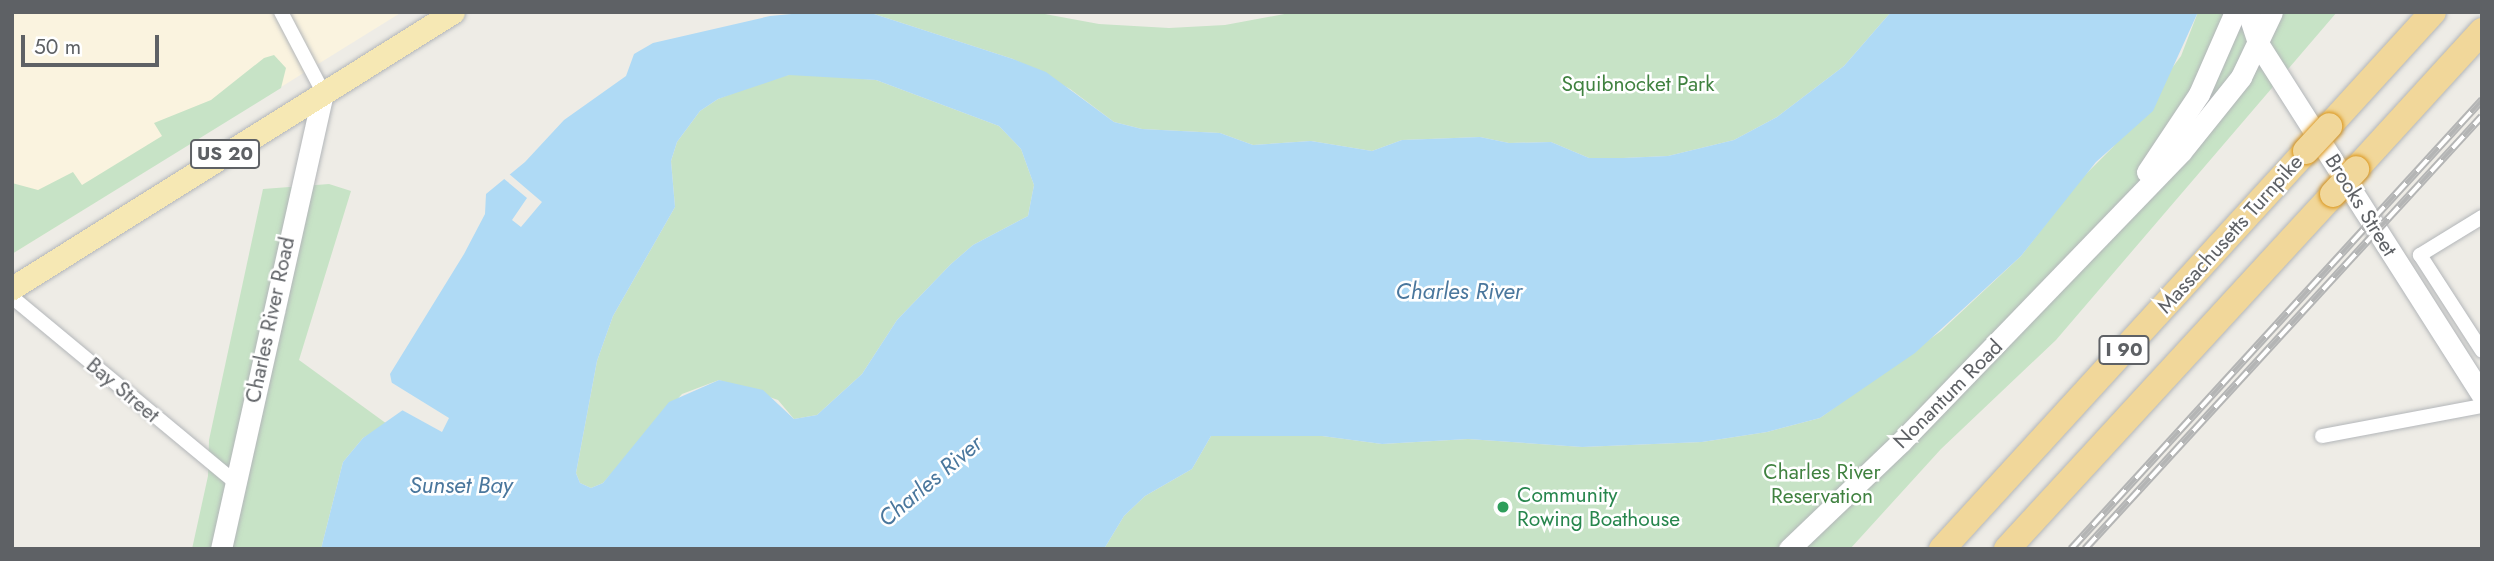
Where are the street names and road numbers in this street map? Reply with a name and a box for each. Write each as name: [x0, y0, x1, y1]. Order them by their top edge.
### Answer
road number: US 20: [190, 138, 260, 170]
street label: Massachusetts Turnpike: [2152, 149, 2308, 319]
street label: Brooks Street: [2320, 149, 2402, 261]
street label: Charles River Road: [240, 235, 300, 405]
street label: Nonantum Road: [1888, 334, 2008, 454]
road number: I 90: [2098, 334, 2150, 366]
street label: Bay Street: [81, 352, 165, 428]

